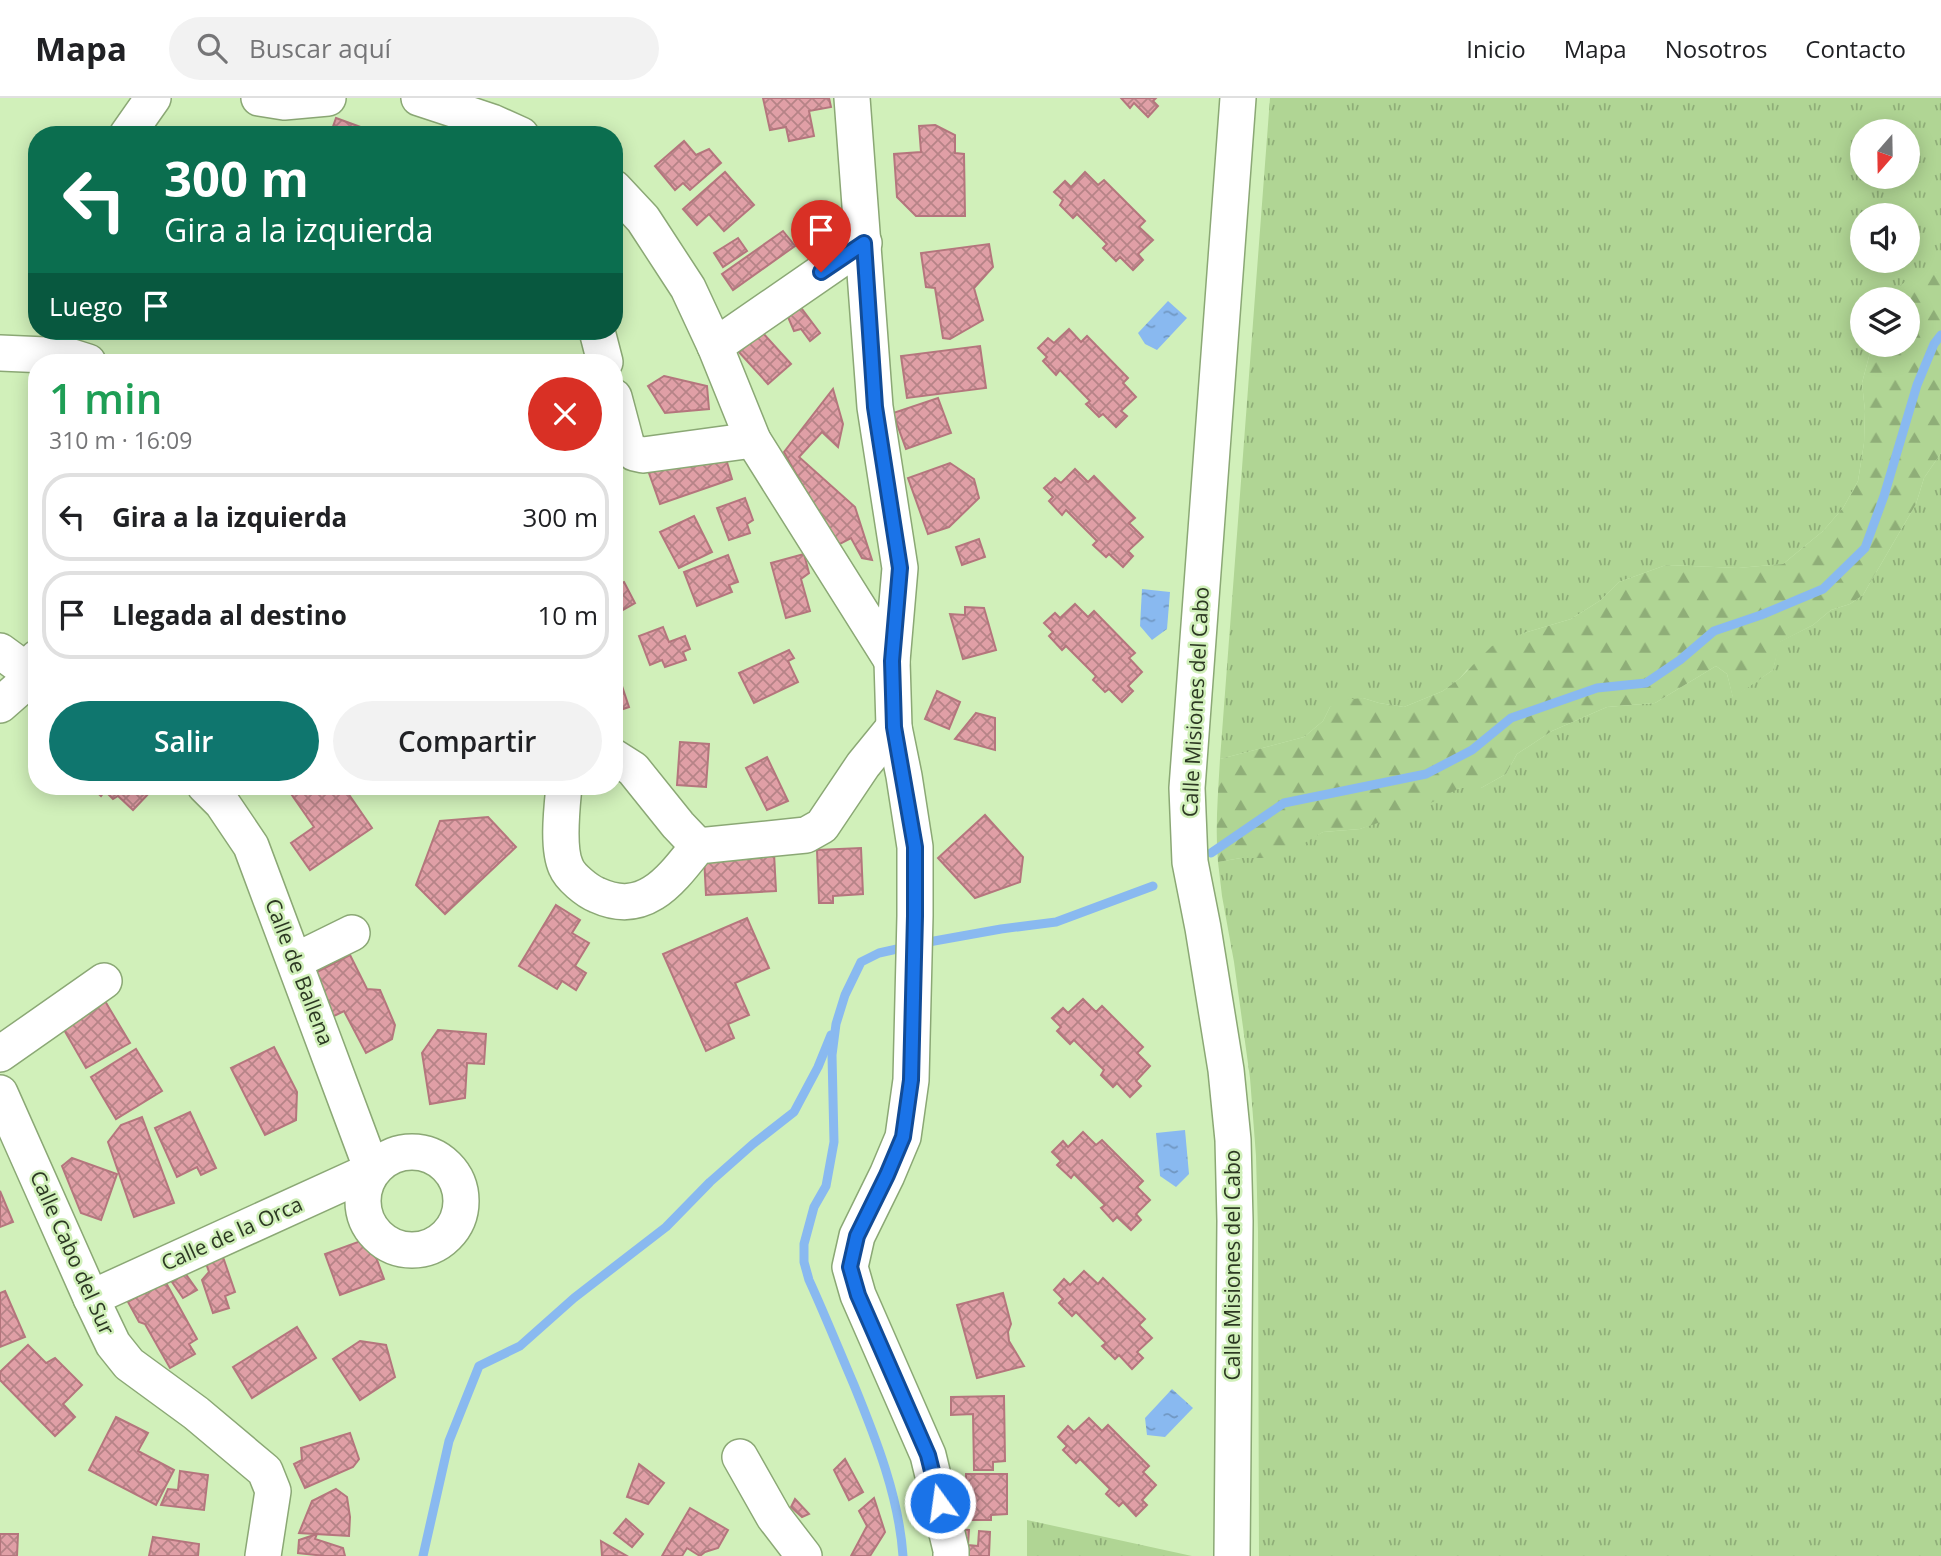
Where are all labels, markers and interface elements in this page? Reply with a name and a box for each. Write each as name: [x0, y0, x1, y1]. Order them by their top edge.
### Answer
search box: [169, 17, 659, 80]
text: Mapa: [35, 26, 127, 71]
icon: search: [193, 29, 231, 67]
text: Buscar aquí: [249, 30, 391, 66]
text: Inicio: [1466, 32, 1526, 65]
text: Mapa: [1564, 32, 1627, 65]
text: Nosotros: [1665, 32, 1767, 65]
text: Contacto: [1805, 32, 1906, 65]
north arrow: [1850, 119, 1920, 189]
map controls: [1850, 119, 1920, 357]
text: 300 m: [164, 145, 309, 211]
icon: left: [49, 154, 140, 245]
pin: [791, 200, 851, 272]
button: sound: [1850, 203, 1920, 273]
text: Gira a la izquierda: [164, 208, 434, 251]
icon: arrive: [802, 211, 840, 249]
icon: arrive: [137, 287, 175, 325]
button: layers: [1850, 287, 1920, 357]
text: Luego: [49, 288, 123, 324]
text: 1 min: [49, 369, 162, 426]
button: close: [528, 377, 602, 451]
text: 310 m · 16:09: [49, 424, 192, 456]
icon: left: [53, 498, 91, 536]
text: Gira a la izquierda: [112, 499, 347, 535]
text: 300 m: [523, 499, 598, 535]
street label: Calle Misiones del Cabo: [1175, 586, 1215, 818]
icon: arrive: [53, 596, 91, 634]
text: Llegada al destino: [112, 597, 347, 633]
text: 10 m: [537, 597, 598, 633]
button: Salir: [49, 701, 319, 781]
button: Compartir: [333, 701, 602, 781]
street label: Calle de Ballena: [259, 894, 341, 1049]
street label: Calle Misiones del Cabo: [1218, 1150, 1246, 1380]
street label: Calle Cabo del Sur: [24, 1166, 122, 1339]
street label: Calle de la Orca: [157, 1189, 307, 1277]
position arrow: [903, 1466, 977, 1540]

